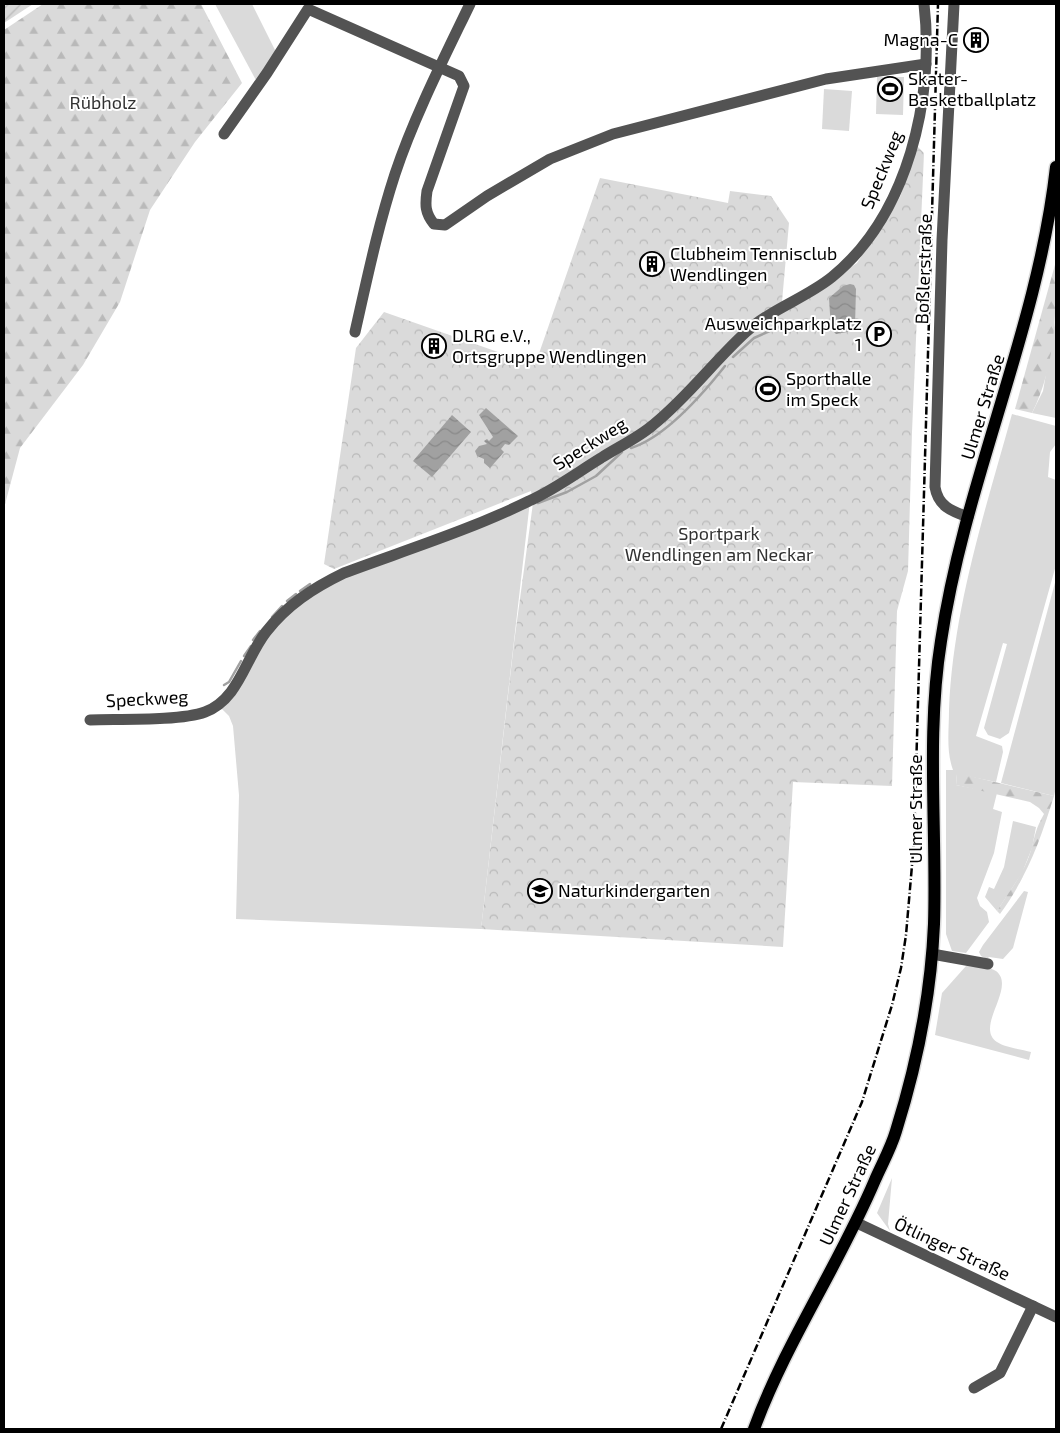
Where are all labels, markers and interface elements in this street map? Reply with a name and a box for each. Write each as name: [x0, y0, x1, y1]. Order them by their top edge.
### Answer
building icon: Magna-C: [963, 27, 989, 53]
place label: Magna-C: [884, 28, 958, 50]
place label: Skater- Basketballplatz: [908, 67, 1036, 110]
sports icon: Skater- Basketballplatz: [877, 76, 903, 102]
park label: Rübholz: [70, 91, 136, 113]
street label: Speckweg: [855, 127, 907, 212]
street label: Boßlerstraße: [910, 213, 936, 325]
place label: Clubheim Tennisclub Wendlingen: [670, 242, 837, 285]
building icon: Clubheim Tennisclub Wendlingen: [639, 251, 665, 277]
place label: Ausweichparkplatz 1: [705, 312, 862, 355]
parking icon: Ausweichparkplatz 1: [866, 321, 892, 347]
place label: DLRG e.V., Ortsgruppe Wendlingen: [452, 324, 647, 367]
building icon: DLRG e.V., Ortsgruppe Wendlingen: [421, 333, 447, 359]
street label: Ulmer Straße: [956, 351, 1009, 462]
place label: Sporthalle im Speck: [786, 367, 872, 410]
sports icon: Sporthalle im Speck: [755, 376, 781, 402]
street label: Speckweg: [549, 412, 630, 474]
park label: Sportpark Wendlingen am Neckar: [625, 522, 813, 565]
street label: Speckweg: [105, 685, 189, 711]
street label: Ulmer Straße: [904, 754, 926, 864]
school or university icon: Naturkindergarten: [527, 878, 553, 904]
place label: Naturkindergarten: [558, 879, 710, 901]
street label: Ulmer Straße: [814, 1140, 880, 1249]
street label: Ötlinger Straße: [891, 1212, 1014, 1285]

